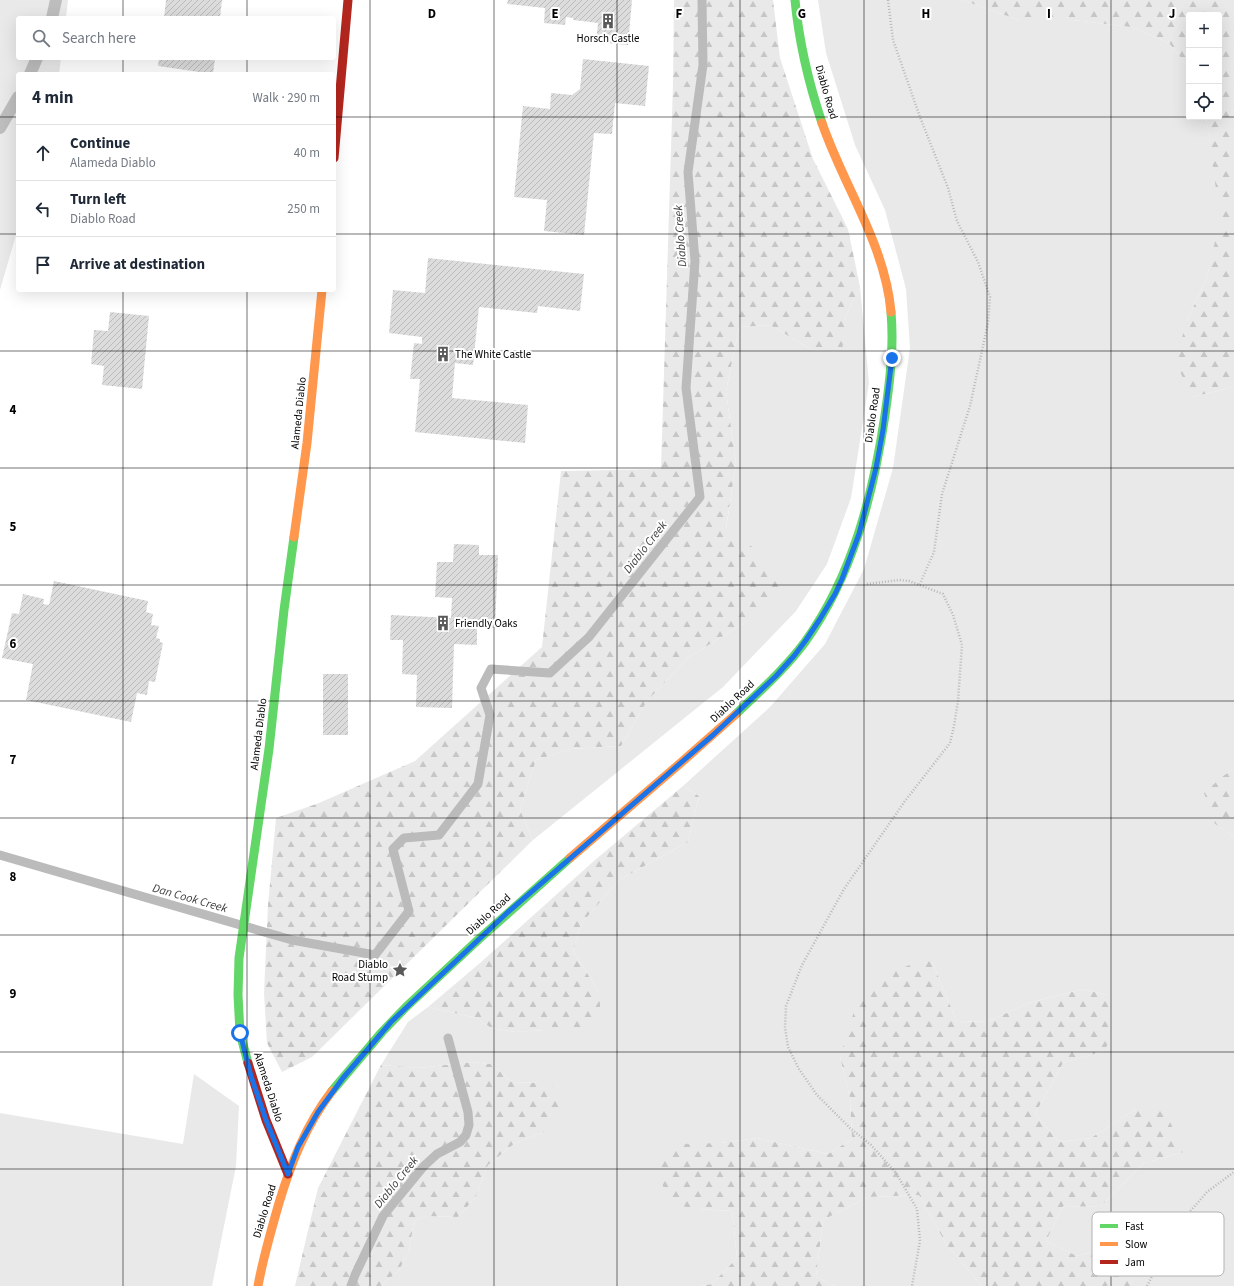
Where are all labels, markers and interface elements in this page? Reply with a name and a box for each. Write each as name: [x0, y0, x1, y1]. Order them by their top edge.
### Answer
text: D: [428, 5, 436, 23]
text: E: [551, 5, 559, 23]
text: F: [676, 5, 683, 23]
text: G: [798, 5, 806, 23]
text: H: [922, 5, 930, 23]
text: I: [1047, 5, 1051, 23]
text: J: [1169, 5, 1175, 23]
building icon: Horsch Castle: [599, 12, 617, 30]
map controls: [1186, 12, 1222, 120]
button: +: [1186, 12, 1222, 48]
search box: [16, 16, 336, 60]
icon: search: [30, 27, 52, 49]
text: Search here: [62, 28, 136, 49]
place label: Horsch Castle: [577, 31, 640, 46]
button: −: [1186, 48, 1222, 84]
street label: Diablo Road: [812, 63, 841, 121]
button: locate: [1186, 84, 1222, 120]
text: 4 min: [32, 86, 73, 110]
text: Walk · 290 m: [252, 89, 320, 107]
text: Continue: [70, 133, 130, 154]
icon: ahead: [32, 142, 54, 164]
text: 40 m: [294, 144, 320, 162]
text: Alameda Diablo: [70, 154, 156, 172]
text: Turn left: [70, 189, 126, 210]
icon: left: [32, 198, 54, 220]
text: 250 m: [287, 200, 320, 218]
water label: Diablo Creek: [670, 204, 691, 268]
text: Diablo Road: [70, 210, 136, 228]
icon: arrive: [32, 254, 54, 276]
text: Arrive at destination: [70, 254, 205, 275]
building icon: The White Castle: [434, 345, 452, 363]
place label: The White Castle: [455, 347, 532, 362]
route end: [883, 349, 901, 367]
street label: Alameda Diablo: [287, 376, 310, 450]
street label: Diablo Road: [861, 386, 884, 444]
text: 4: [10, 401, 17, 419]
water label: Diablo Creek: [620, 517, 671, 577]
text: 5: [10, 518, 17, 536]
building icon: Friendly Oaks: [434, 614, 452, 632]
place label: Friendly Oaks: [455, 616, 518, 631]
text: 6: [10, 635, 17, 653]
street label: Diablo Road: [707, 677, 758, 726]
street label: Alameda Diablo: [247, 697, 270, 771]
text: 7: [10, 751, 17, 769]
text: 8: [10, 868, 17, 886]
water label: Dan Cook Creek: [150, 880, 230, 917]
street label: Diablo Road: [463, 890, 514, 939]
place label: Diablo Road Stump: [332, 957, 388, 985]
place icon: Diablo Road Stump: [391, 961, 409, 979]
text: 9: [10, 985, 17, 1003]
route start: [231, 1024, 249, 1042]
street label: Alameda Diablo: [250, 1050, 287, 1124]
water label: Diablo Creek: [370, 1153, 423, 1212]
street label: Diablo Road: [249, 1182, 280, 1240]
legend: [1092, 1212, 1224, 1276]
text: Fast: [1125, 1219, 1144, 1234]
text: Slow: [1125, 1237, 1148, 1252]
text: Jam: [1125, 1255, 1145, 1270]

